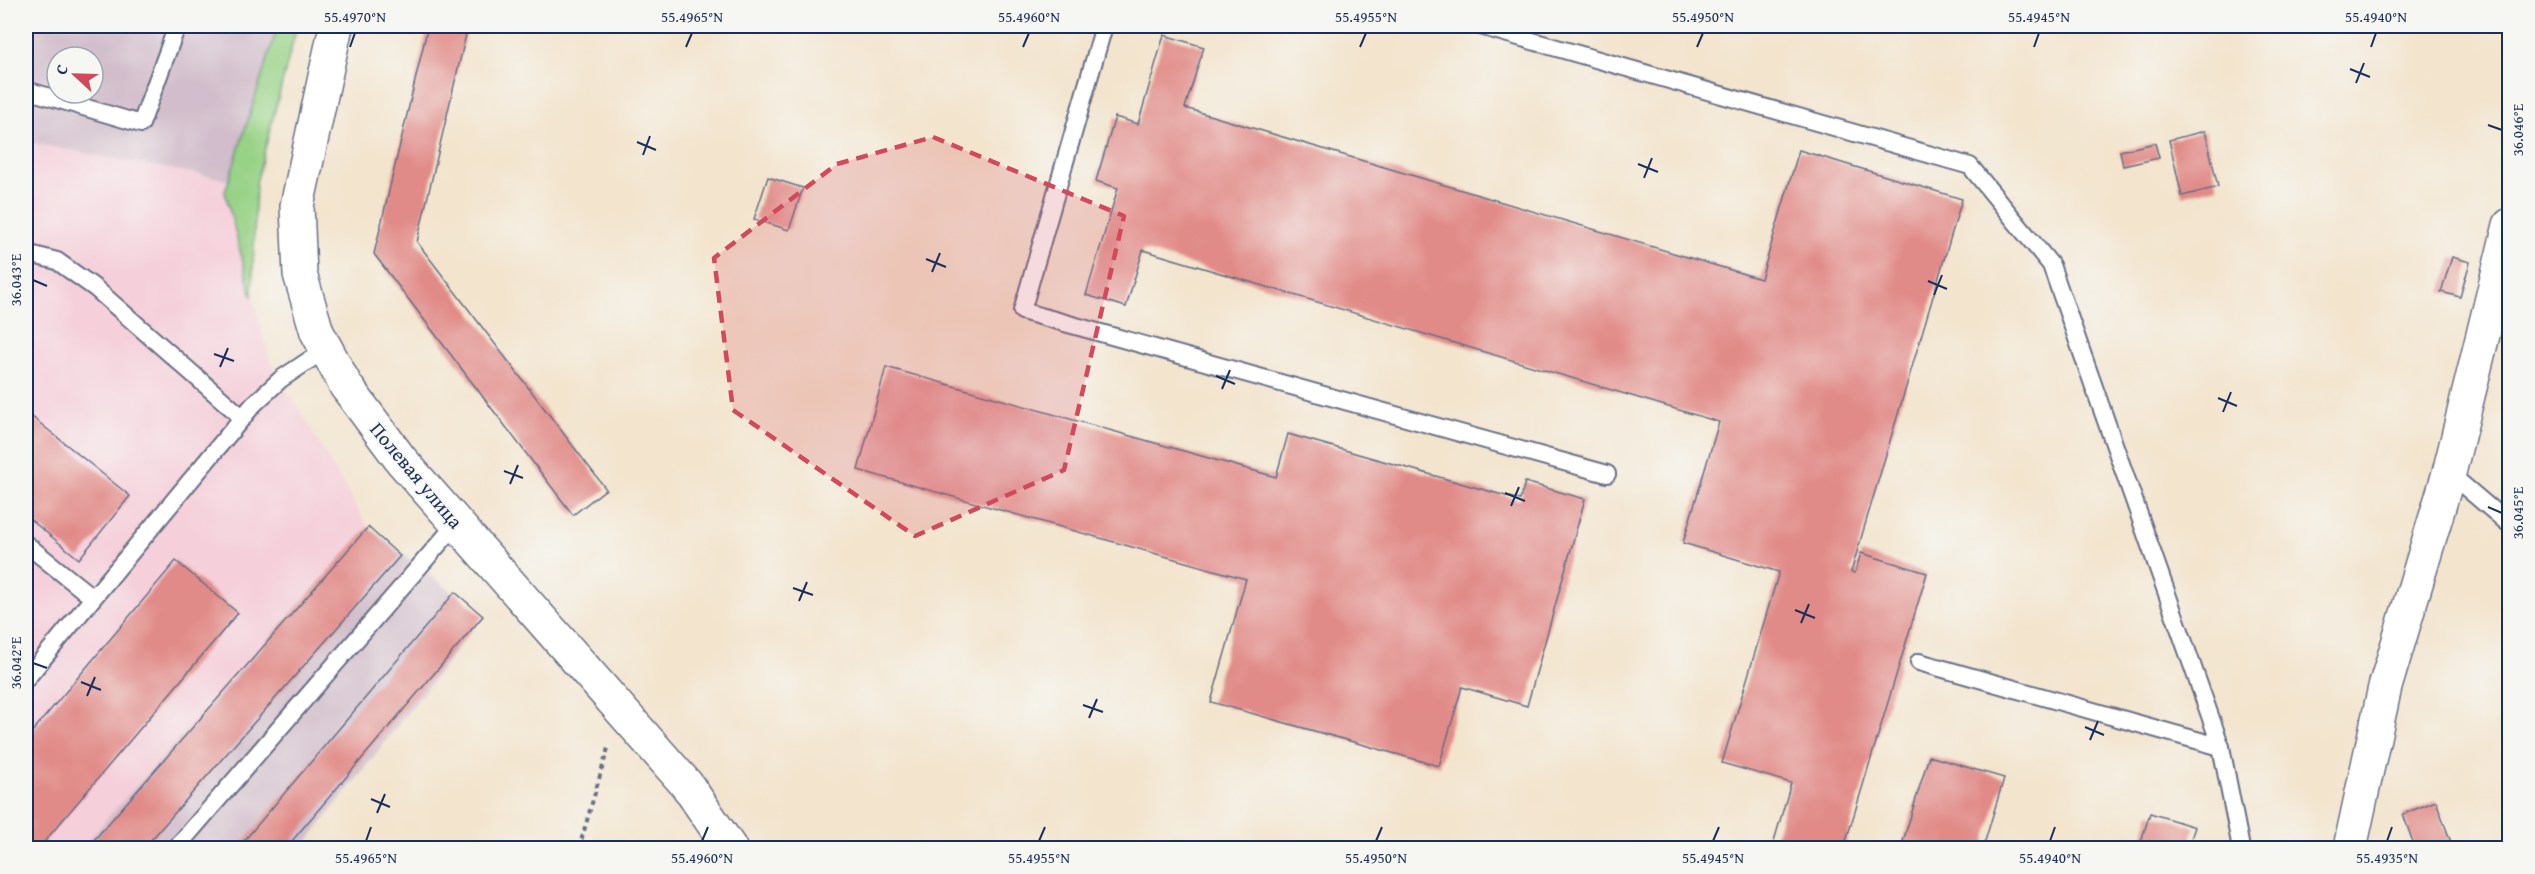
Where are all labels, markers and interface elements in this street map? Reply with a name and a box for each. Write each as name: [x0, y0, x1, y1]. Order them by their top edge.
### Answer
text: 55.4970°N: [324, 6, 386, 27]
text: 55.4965°N: [661, 6, 723, 27]
text: 55.4960°N: [998, 6, 1060, 27]
text: 55.4955°N: [1335, 6, 1397, 27]
text: 55.4950°N: [1672, 6, 1734, 27]
text: 55.4945°N: [2008, 6, 2070, 27]
text: 55.4940°N: [2345, 6, 2407, 27]
north arrow: [45, 45, 105, 105]
text: С: [48, 61, 74, 78]
text: 36.046°E: [2507, 103, 2528, 156]
text: 36.043°E: [5, 253, 26, 306]
street label: Полевая улица: [364, 415, 471, 535]
text: 36.045°E: [2507, 486, 2528, 539]
text: 36.042°E: [5, 636, 26, 689]
text: 55.4965°N: [335, 847, 397, 868]
text: 55.4960°N: [671, 847, 733, 868]
text: 55.4955°N: [1008, 847, 1070, 868]
text: 55.4950°N: [1345, 847, 1407, 868]
text: 55.4945°N: [1682, 847, 1744, 868]
text: 55.4940°N: [2019, 847, 2081, 868]
text: 55.4935°N: [2356, 847, 2418, 868]

